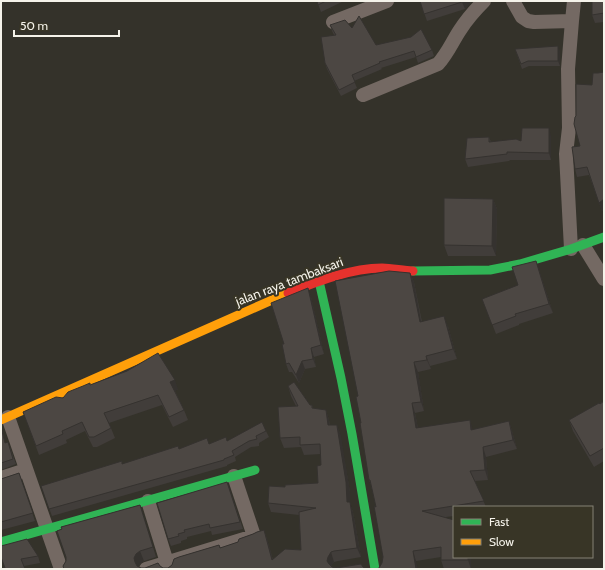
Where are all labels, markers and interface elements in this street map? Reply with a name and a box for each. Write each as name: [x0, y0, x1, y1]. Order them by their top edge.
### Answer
scale bar: [14, 12, 119, 38]
text: 50 m: [20, 18, 48, 33]
street label: jalan raya tambaksari: [232, 253, 345, 310]
legend: [453, 506, 593, 558]
text: Fast: [489, 514, 509, 529]
text: Slow: [489, 534, 514, 549]

